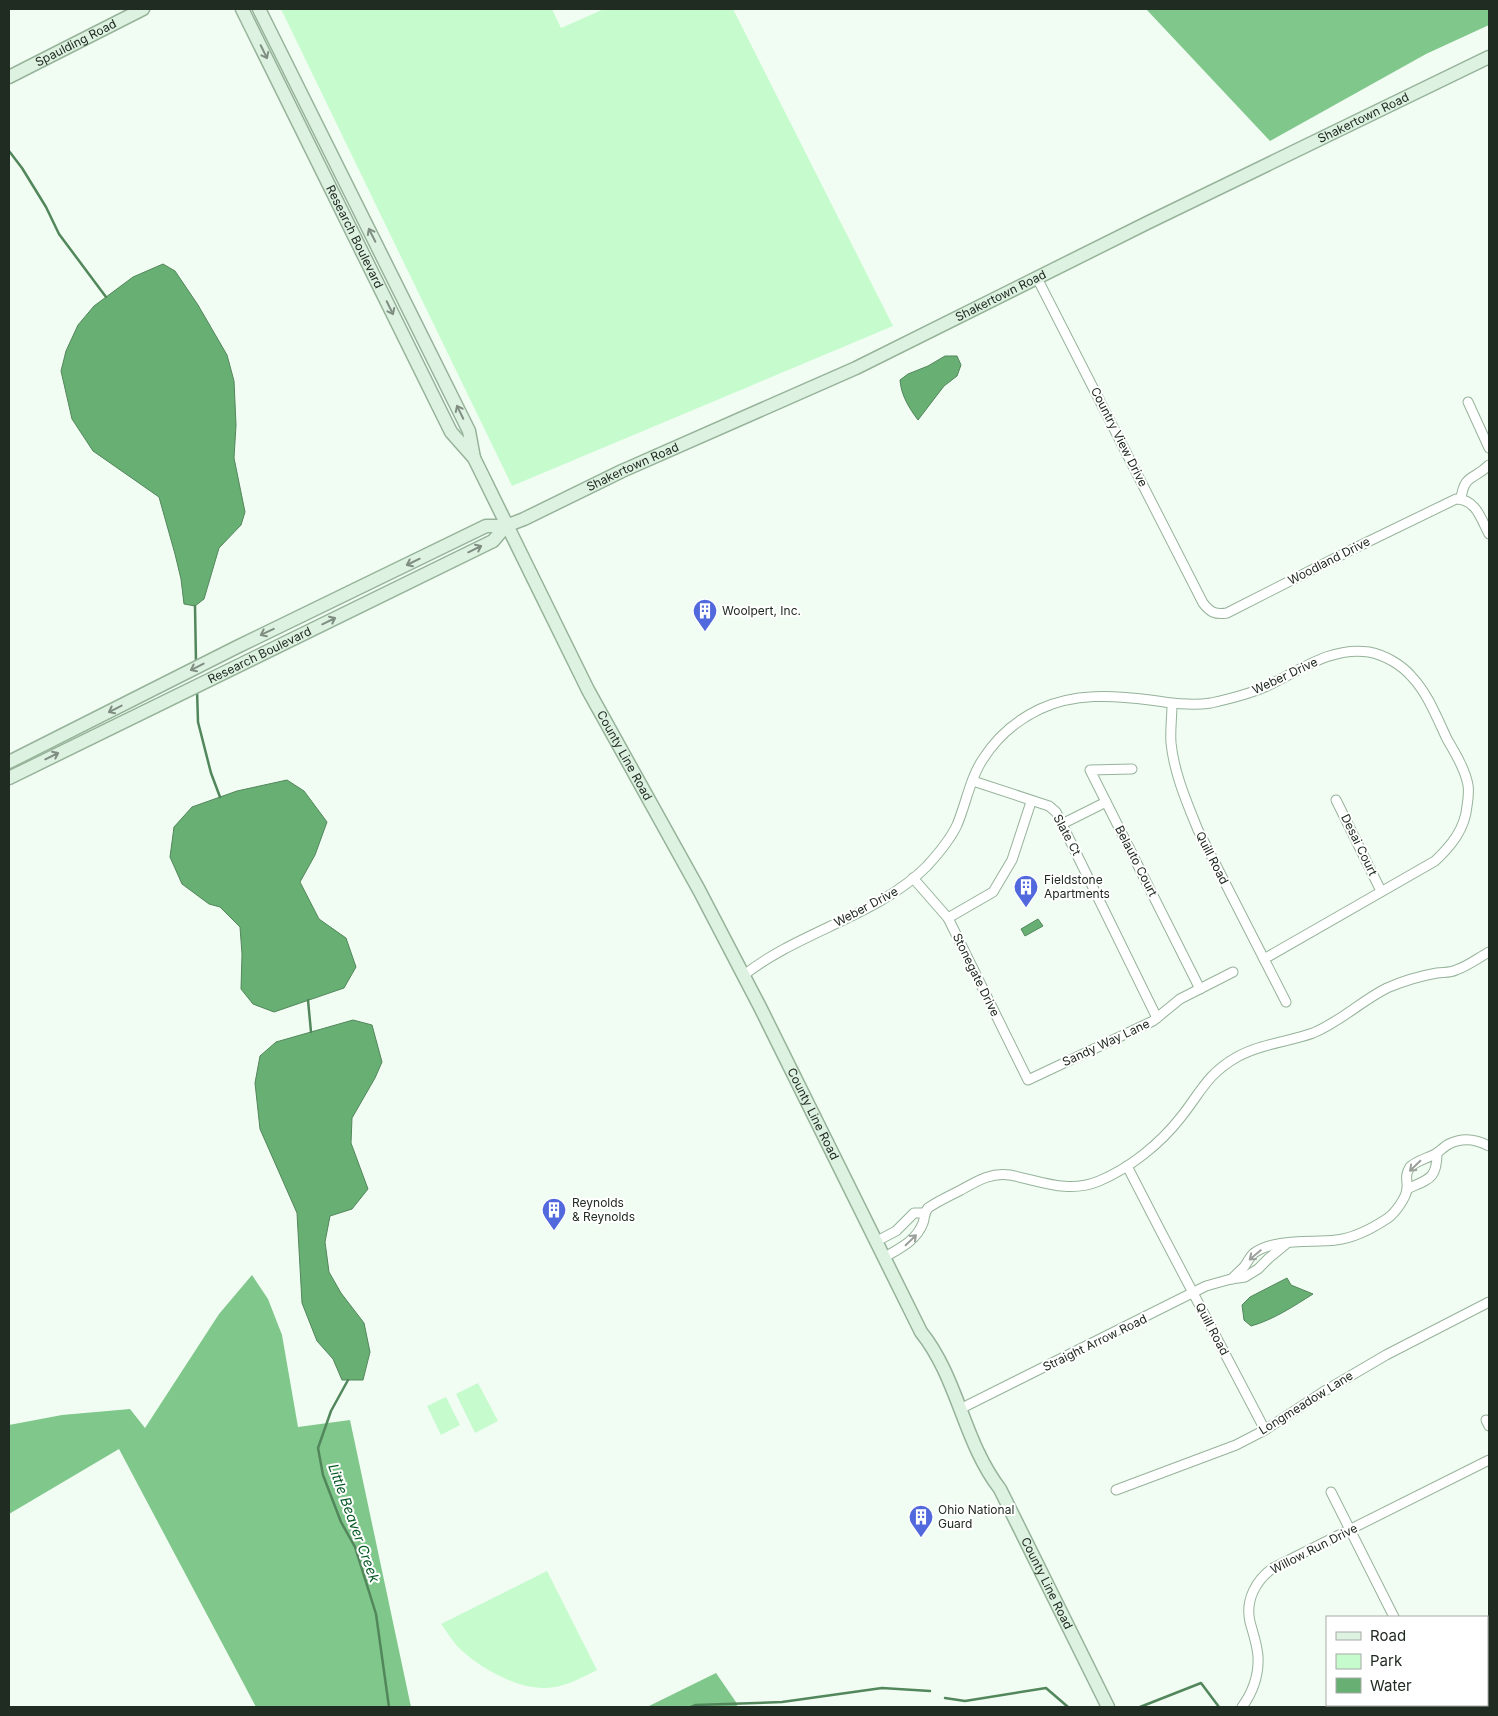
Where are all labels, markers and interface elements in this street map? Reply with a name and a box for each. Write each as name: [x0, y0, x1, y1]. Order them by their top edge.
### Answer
street label: Spaulding Road: [33, 16, 119, 69]
one-way arrow: [259, 45, 269, 60]
street label: Shakertown Road: [1315, 89, 1411, 146]
street label: Research Boulevard: [323, 182, 387, 291]
one-way arrow: [367, 228, 376, 243]
street label: Shakertown Road: [953, 266, 1048, 324]
one-way arrow: [386, 300, 396, 315]
street label: Country View Drive: [1088, 384, 1151, 489]
one-way arrow: [454, 405, 464, 420]
street label: Shakertown Road: [584, 439, 681, 494]
street label: Woodland Drive: [1285, 533, 1372, 588]
one-way arrow: [467, 544, 482, 553]
one-way arrow: [406, 557, 421, 567]
building icon: Woolpert, Inc.: [692, 598, 718, 632]
place label: Woolpert, Inc.: [722, 603, 801, 618]
one-way arrow: [321, 615, 336, 625]
street label: Research Boulevard: [205, 623, 314, 687]
one-way arrow: [260, 628, 275, 638]
street label: Weber Drive: [1250, 654, 1320, 697]
one-way arrow: [190, 662, 205, 672]
one-way arrow: [108, 705, 123, 714]
street label: County Line Road: [594, 708, 656, 803]
one-way arrow: [45, 751, 60, 761]
street label: Slate Ct: [1050, 812, 1084, 858]
street label: Desai Court: [1338, 812, 1381, 878]
street label: Belauto Court: [1112, 823, 1161, 899]
street label: Quill Road: [1193, 829, 1232, 887]
place label: Fieldstone Apartments: [1044, 872, 1110, 901]
building icon: Fieldstone Apartments: [1013, 874, 1039, 908]
street label: Weber Drive: [831, 883, 900, 930]
street label: Stonegate Drive: [950, 931, 1003, 1019]
street label: Sandy Way Lane: [1060, 1016, 1152, 1069]
street label: County Line Road: [784, 1065, 842, 1162]
one-way arrow: [1408, 1160, 1421, 1172]
place label: Reynolds & Reynolds: [572, 1195, 635, 1224]
building icon: Reynolds & Reynolds: [541, 1197, 567, 1231]
one-way arrow: [904, 1234, 917, 1246]
one-way arrow: [1249, 1249, 1262, 1260]
street label: Quill Road: [1192, 1300, 1233, 1358]
street label: Straight Arrow Road: [1040, 1311, 1149, 1374]
street label: Longmeadow Lane: [1256, 1368, 1355, 1438]
water label: Little Beaver Creek: [325, 1461, 384, 1585]
place label: Ohio National Guard: [938, 1502, 1014, 1531]
building icon: Ohio National Guard: [908, 1504, 934, 1538]
street label: Willow Run Drive: [1268, 1520, 1360, 1577]
street label: County Line Road: [1018, 1535, 1076, 1631]
legend: [1326, 1616, 1488, 1706]
text: Road: [1370, 1626, 1406, 1645]
text: Park: [1370, 1651, 1403, 1670]
text: Water: [1370, 1676, 1412, 1695]

